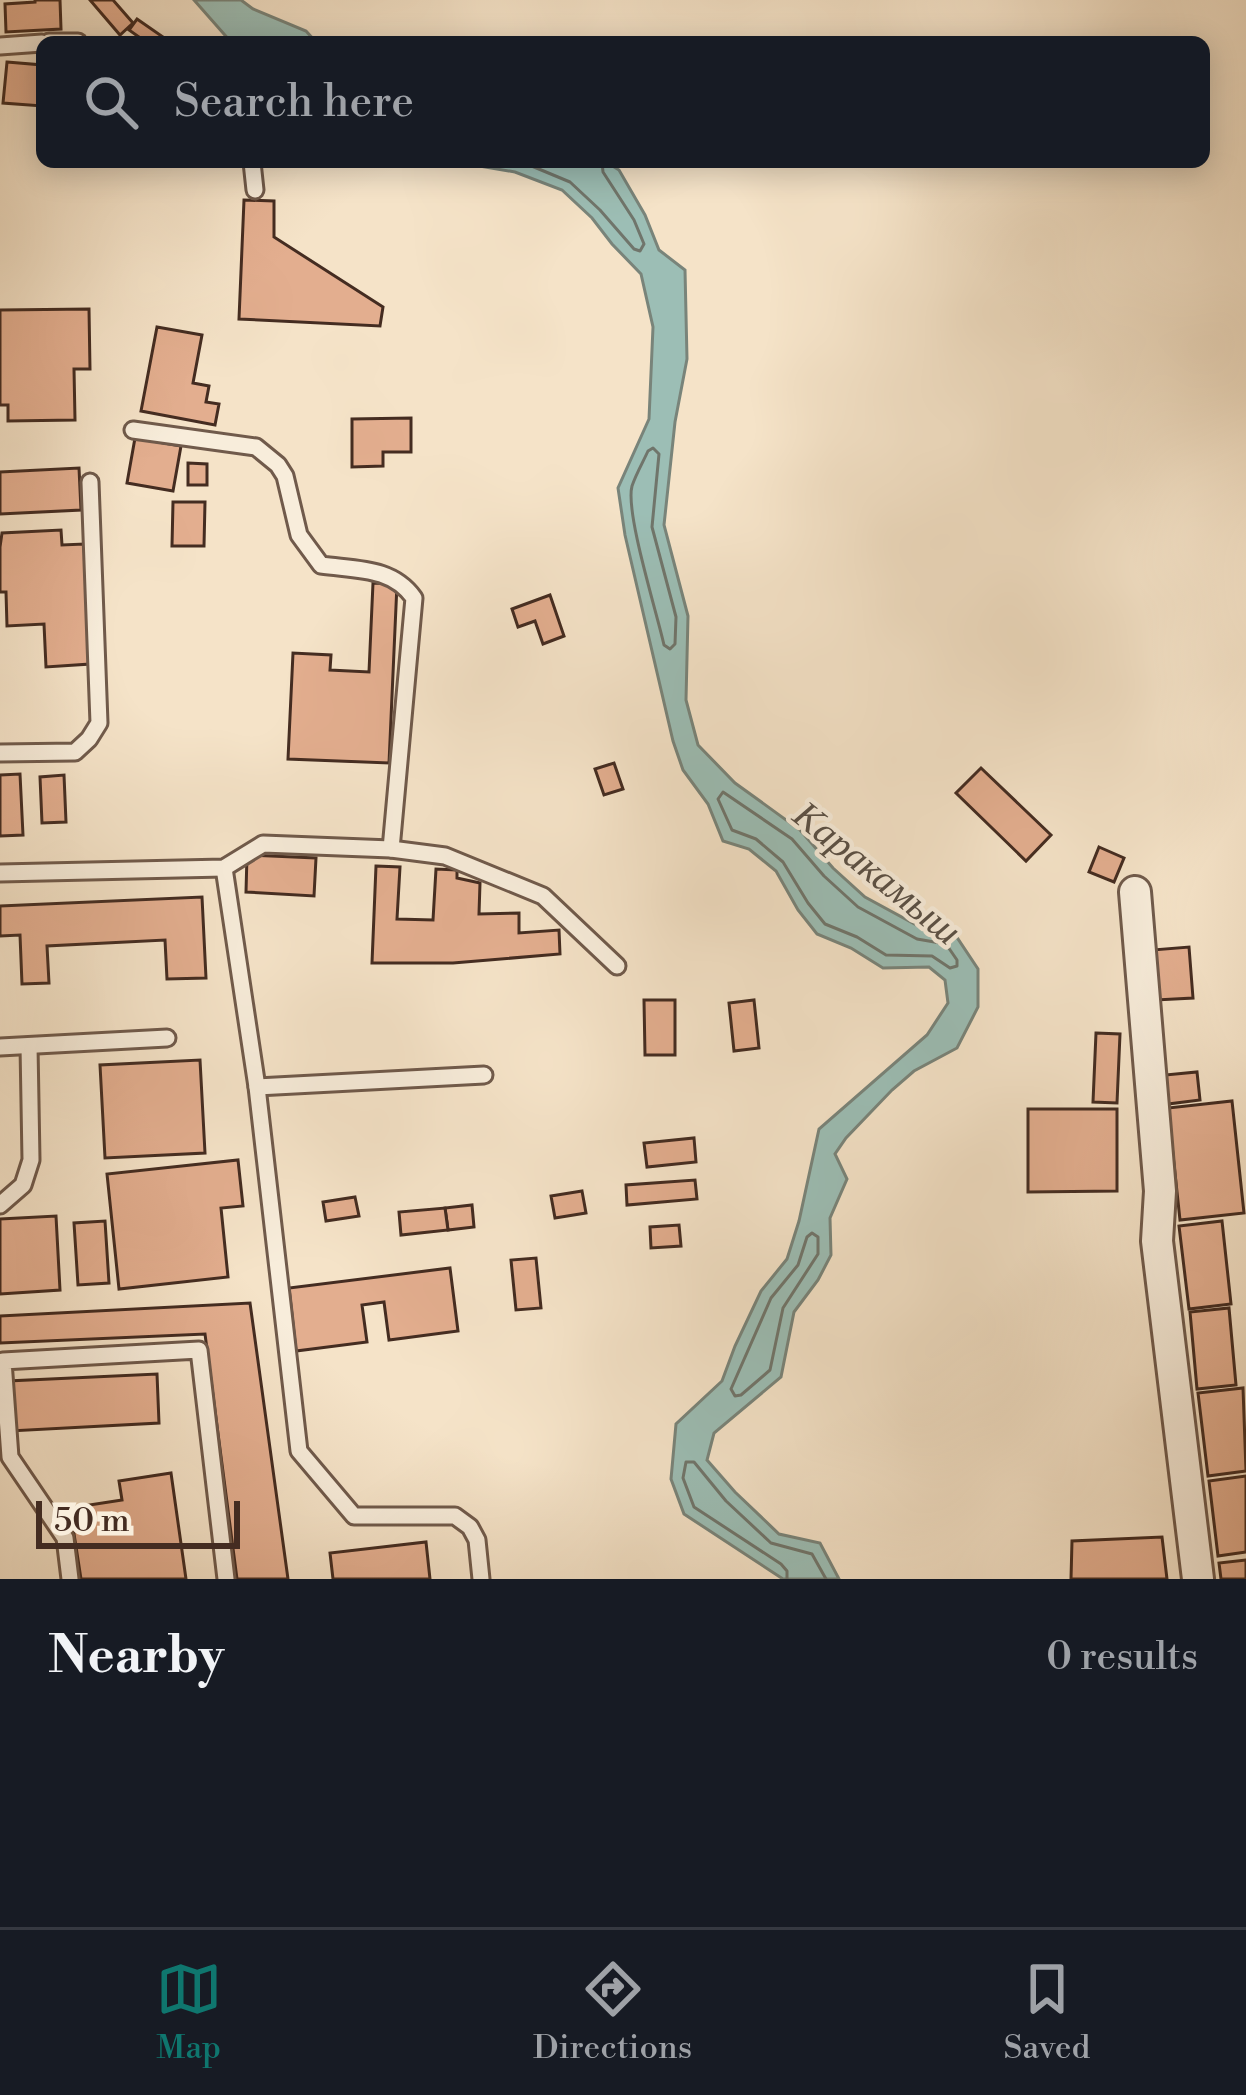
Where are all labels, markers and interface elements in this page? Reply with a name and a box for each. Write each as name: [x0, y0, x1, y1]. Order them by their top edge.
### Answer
search box: [36, 36, 1210, 168]
icon: search: [78, 69, 144, 135]
text: Search here: [174, 74, 414, 131]
water label: Каракамыш: [782, 791, 970, 957]
scale bar: [36, 1495, 240, 1548]
text: 50 m: [54, 1501, 130, 1542]
text: Nearby: [48, 1625, 224, 1689]
text: 0 results: [1046, 1633, 1198, 1682]
tab: Map: [156, 1956, 222, 2069]
tab: Directions: [533, 1956, 692, 2069]
tab: Saved: [1004, 1956, 1090, 2069]

